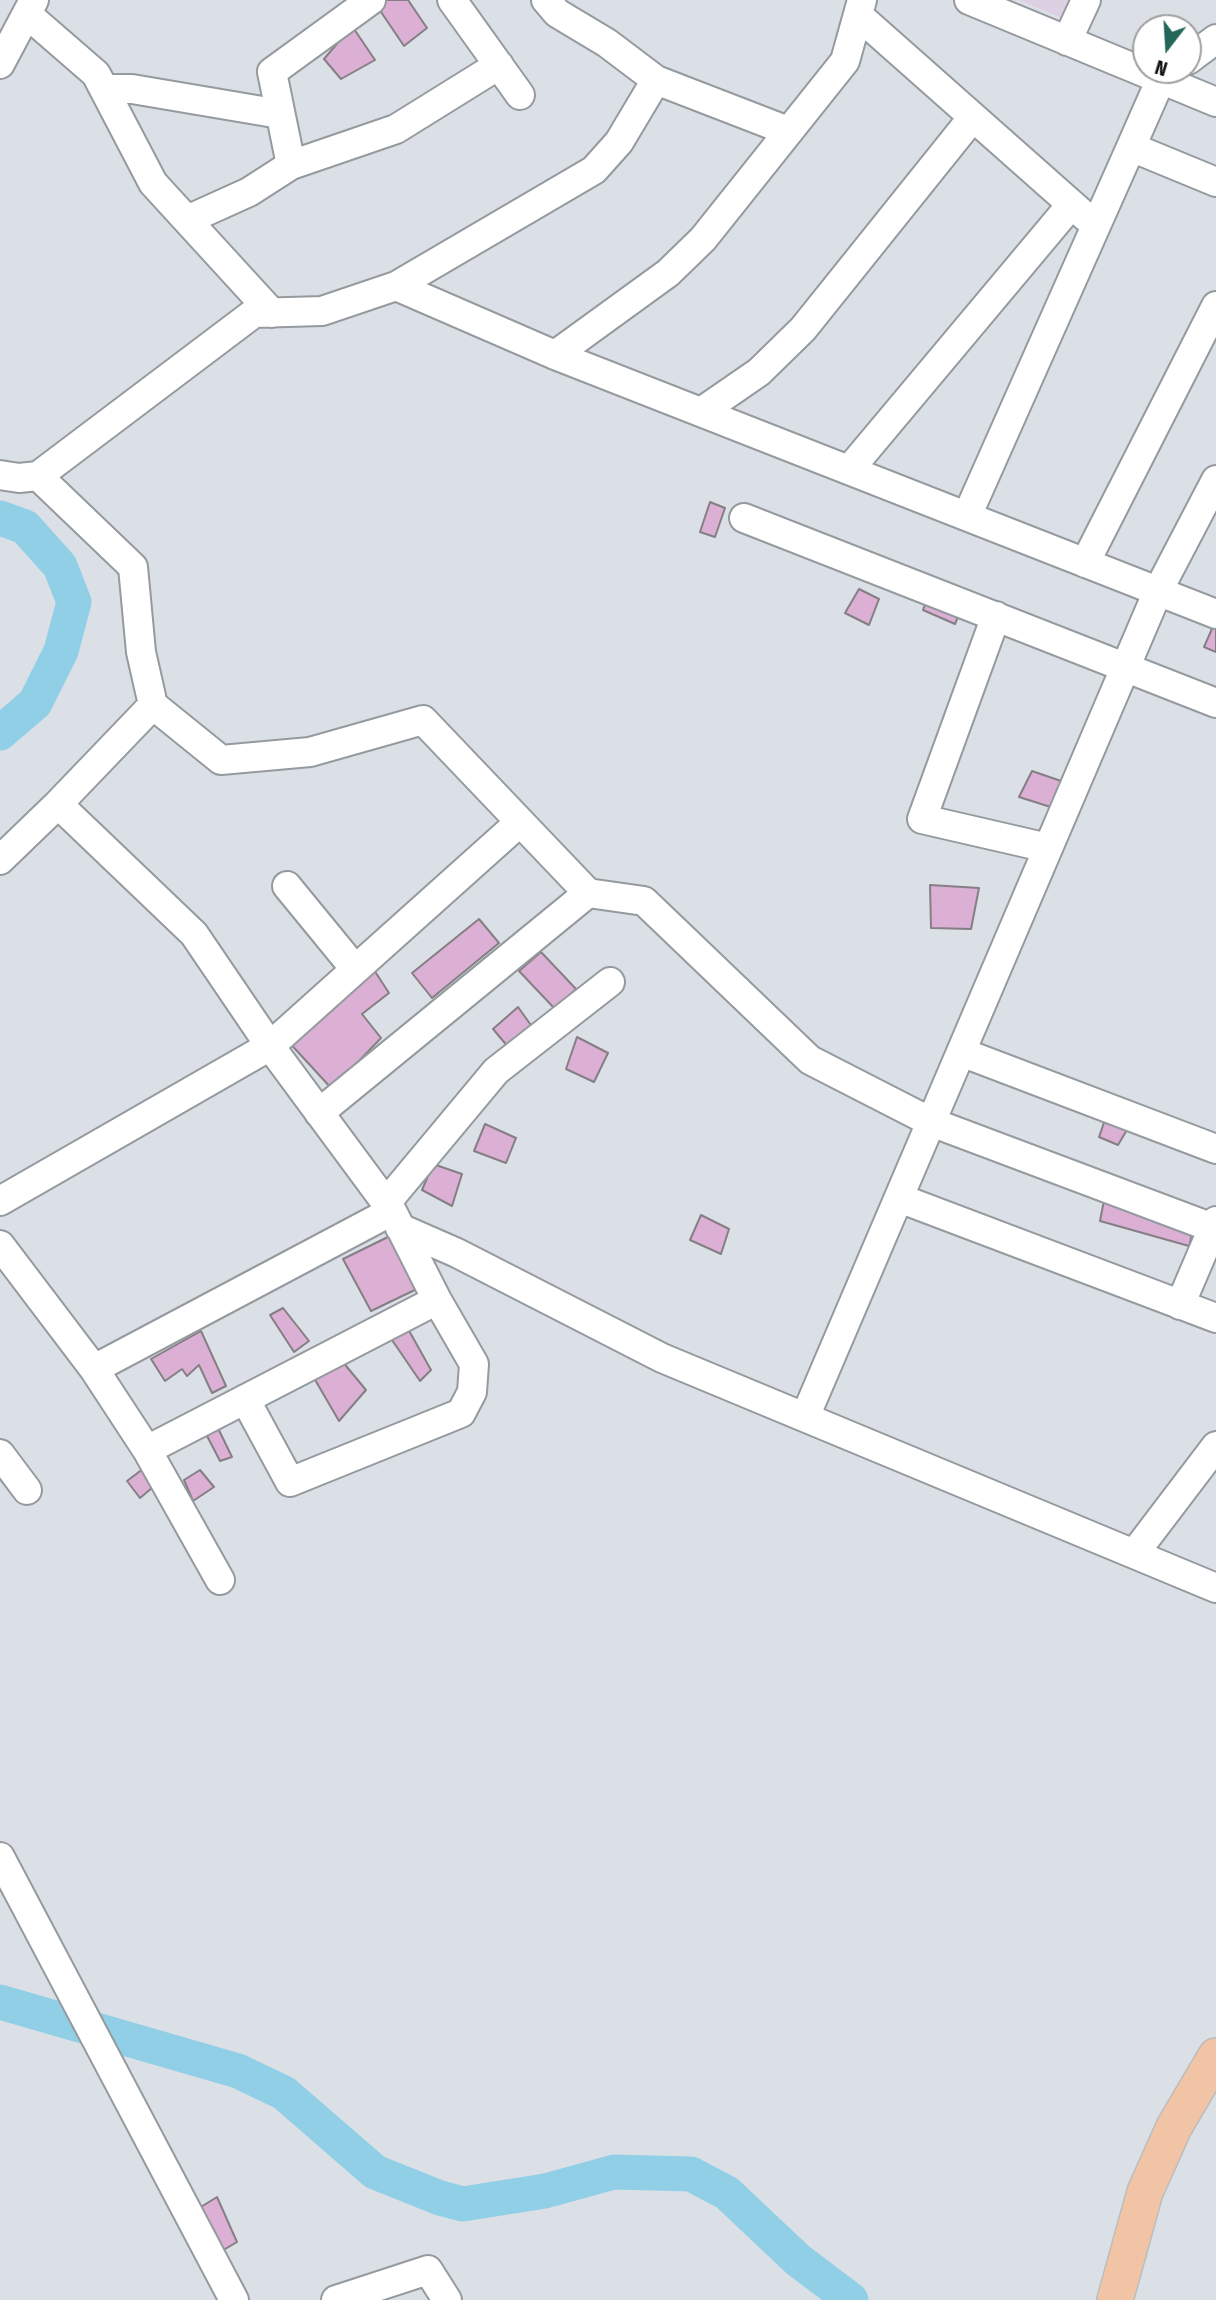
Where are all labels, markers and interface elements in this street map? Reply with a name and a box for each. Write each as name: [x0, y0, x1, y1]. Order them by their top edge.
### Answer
north arrow: [1132, 14, 1202, 84]
text: N: [1152, 55, 1170, 80]

